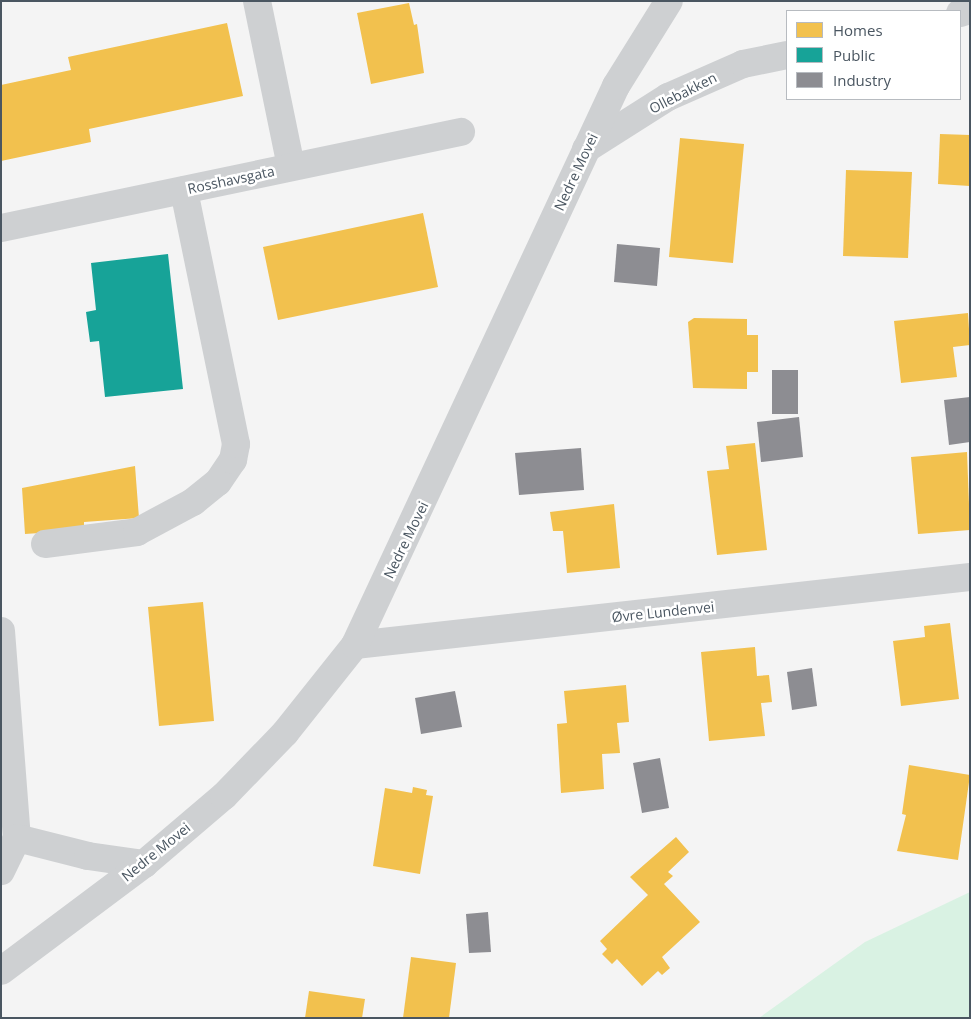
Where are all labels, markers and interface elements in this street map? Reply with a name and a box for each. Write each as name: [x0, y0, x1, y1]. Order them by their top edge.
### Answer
legend: [786, 10, 961, 100]
text: Homes: [833, 20, 883, 40]
text: Public: [833, 45, 875, 65]
street label: Ollebakken: [647, 69, 719, 117]
text: Industry: [833, 70, 891, 90]
street label: Nedre Movei: [551, 131, 601, 213]
street label: Rosshavsgata: [186, 163, 276, 197]
street label: Nedre Movei: [380, 499, 432, 581]
street label: Øvre Lundenvei: [611, 598, 715, 626]
street label: Nedre Movei: [118, 819, 194, 885]

